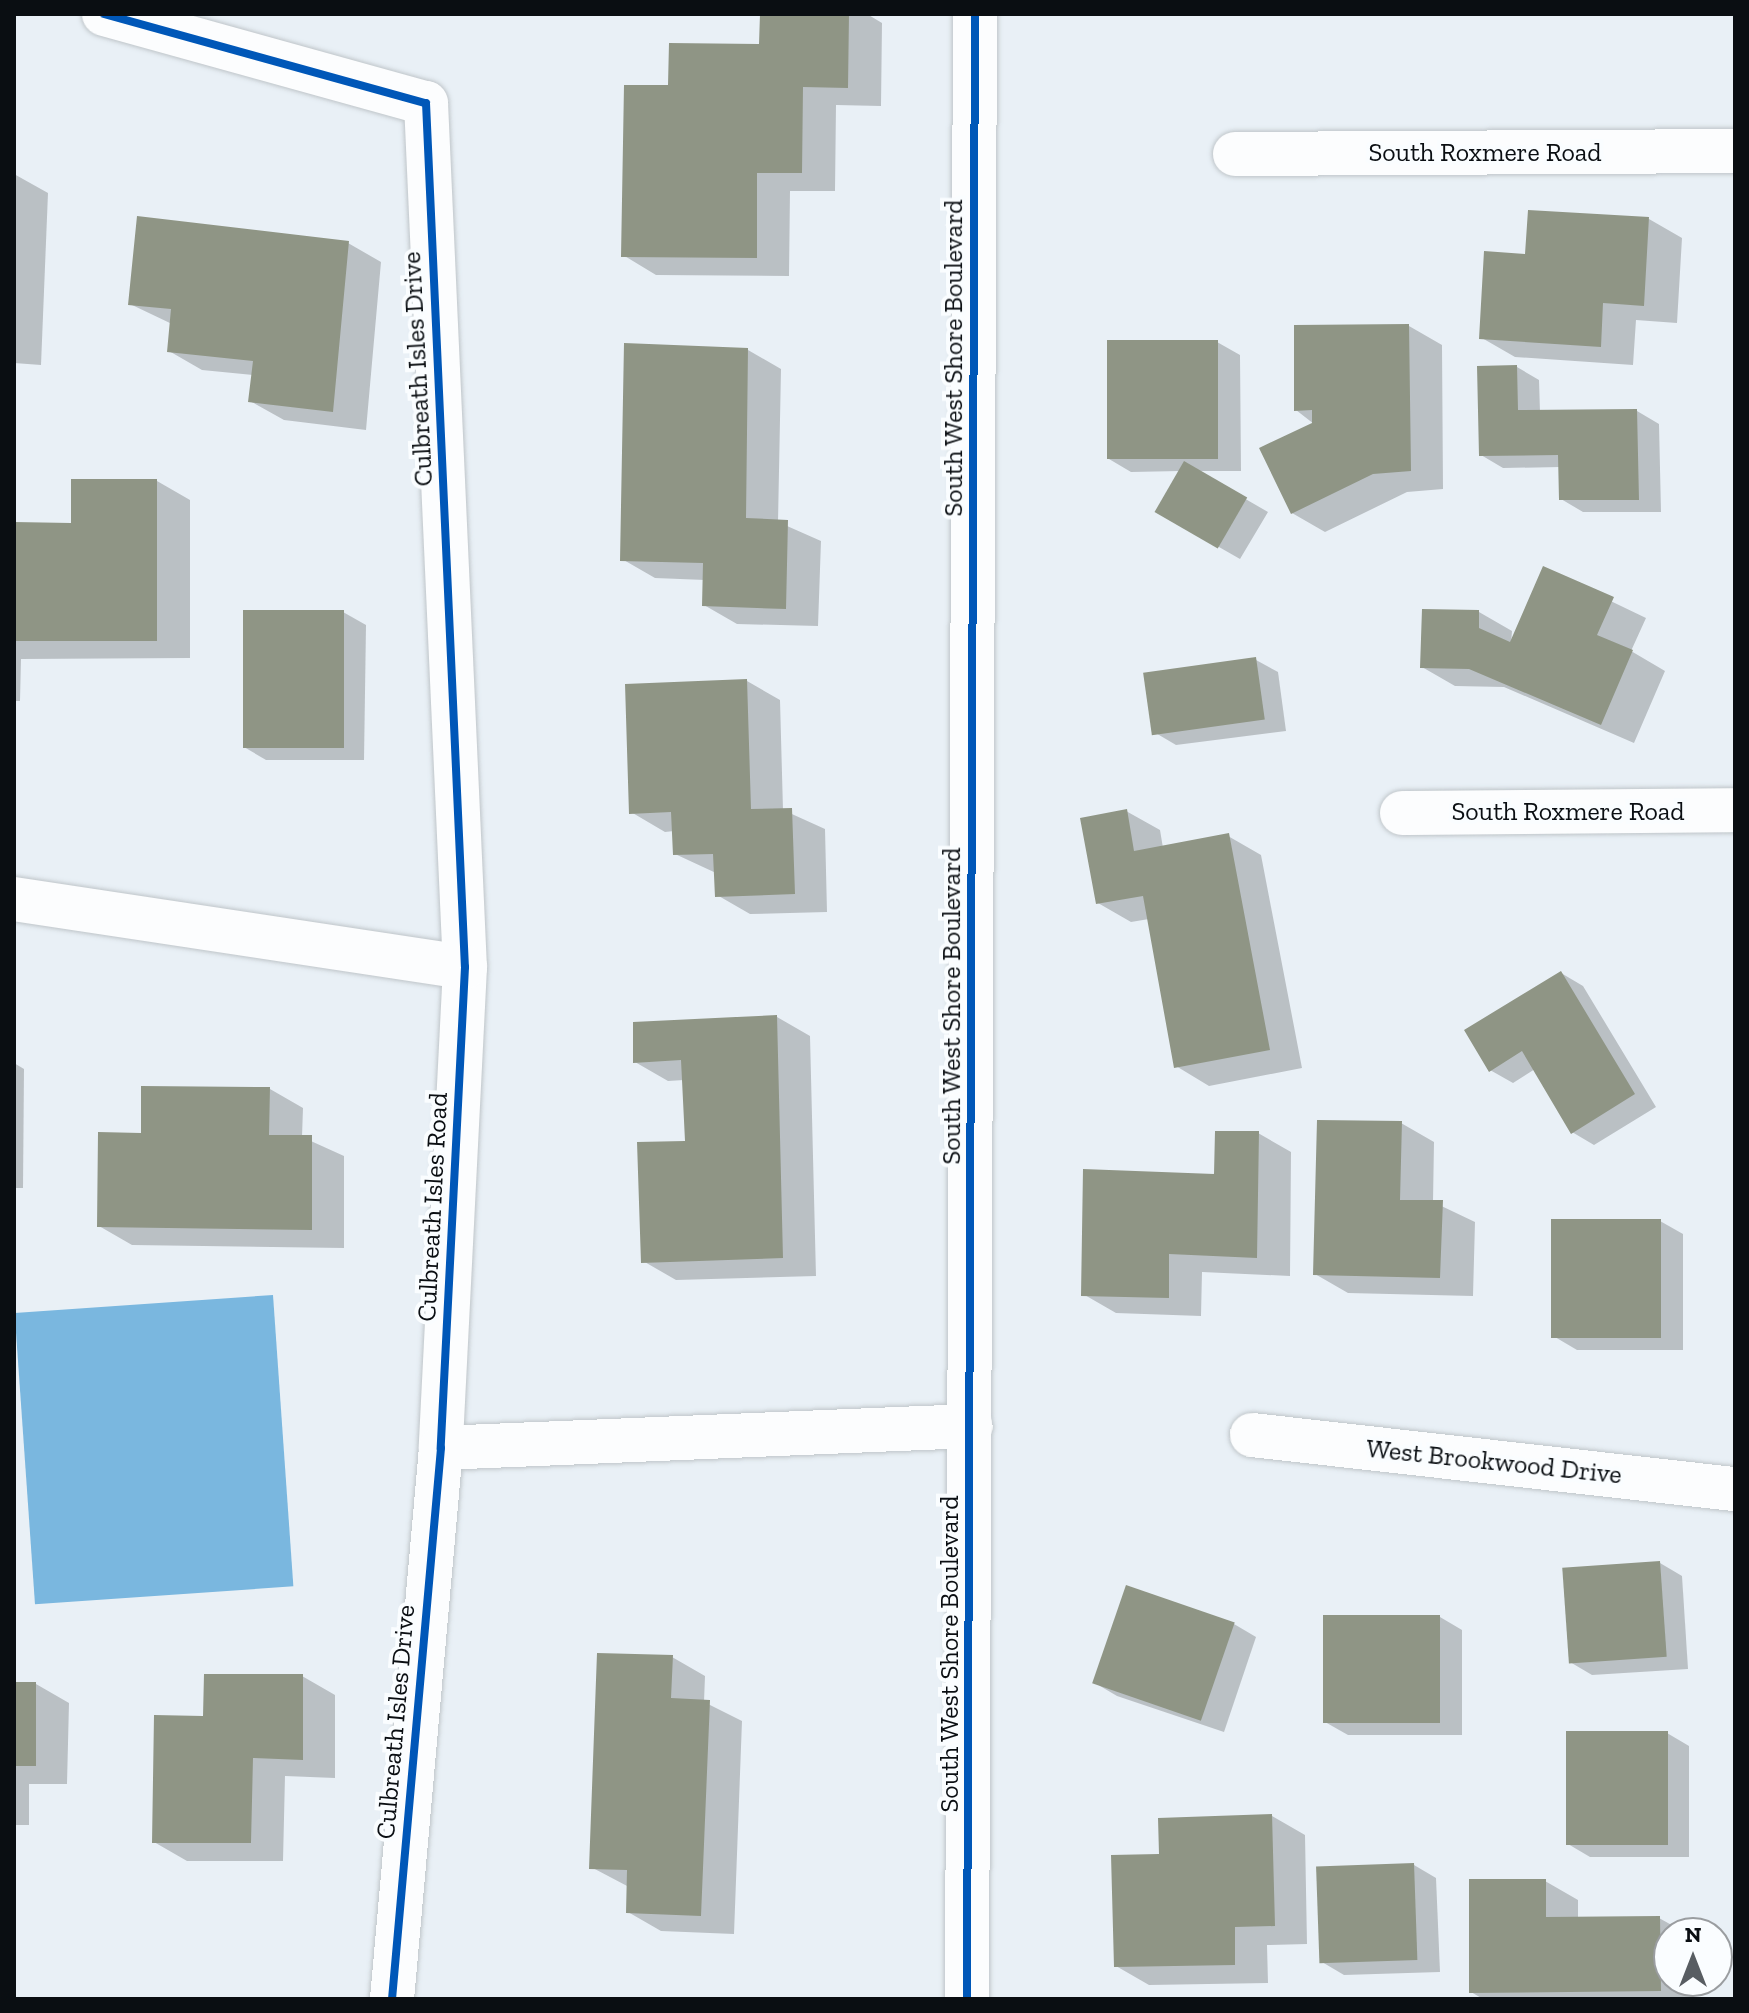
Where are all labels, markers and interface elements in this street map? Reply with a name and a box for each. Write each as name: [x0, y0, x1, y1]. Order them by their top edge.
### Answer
street label: South Roxmere Road: [1368, 137, 1602, 169]
street label: South West Shore Boulevard: [938, 199, 970, 517]
street label: Culbreath Isles Drive: [396, 251, 440, 487]
street label: South Roxmere Road: [1451, 796, 1685, 828]
street label: South West Shore Boulevard: [936, 847, 968, 1165]
street label: Culbreath Isles Road: [411, 1091, 455, 1323]
street label: West Brookwood Drive: [1365, 1433, 1623, 1491]
street label: South West Shore Boulevard: [934, 1495, 966, 1813]
street label: Culbreath Isles Drive: [370, 1603, 422, 1841]
north arrow: [1653, 1917, 1733, 1997]
text: N: [1685, 1921, 1701, 1948]

